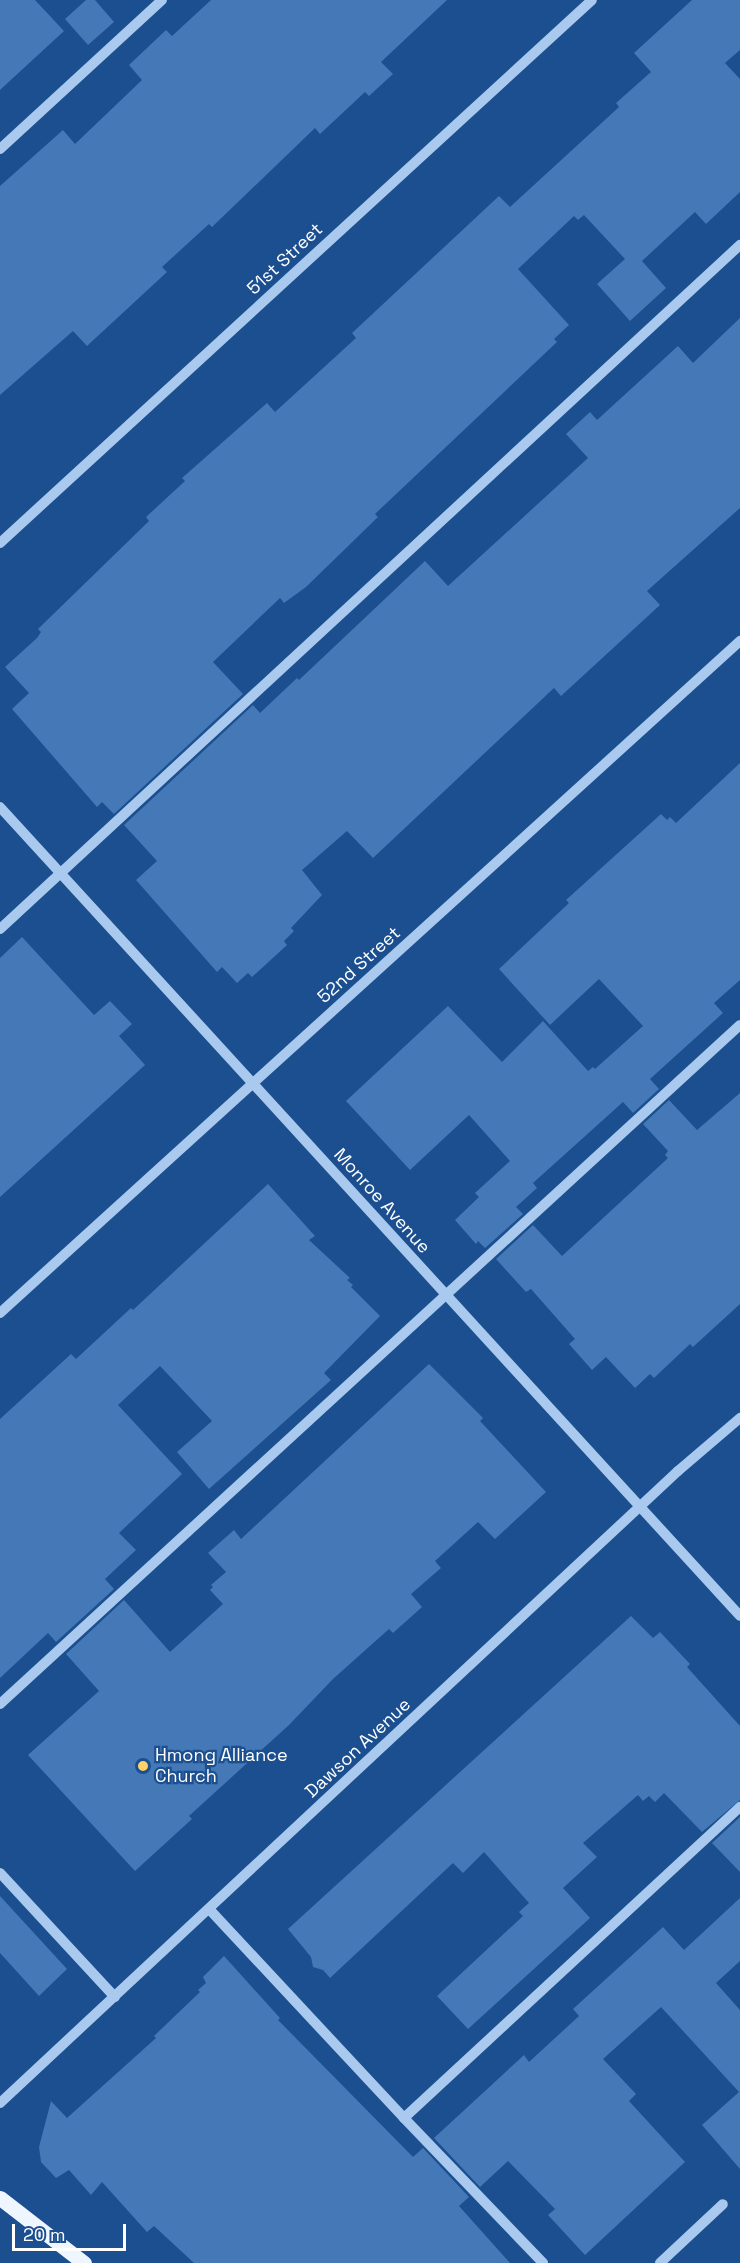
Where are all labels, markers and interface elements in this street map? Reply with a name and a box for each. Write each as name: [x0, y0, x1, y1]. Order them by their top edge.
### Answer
street label: 51st Street: [243, 219, 327, 299]
street label: 52nd Street: [313, 922, 405, 1008]
street label: Monroe Avenue: [329, 1144, 435, 1258]
street label: Dawson Avenue: [301, 1694, 415, 1802]
place label: Hmong Alliance Church: [155, 1745, 288, 1788]
marker: Hmong Alliance Church: [136, 1759, 150, 1773]
scale bar: [15, 2212, 129, 2250]
text: 20 m: [23, 2223, 66, 2246]

